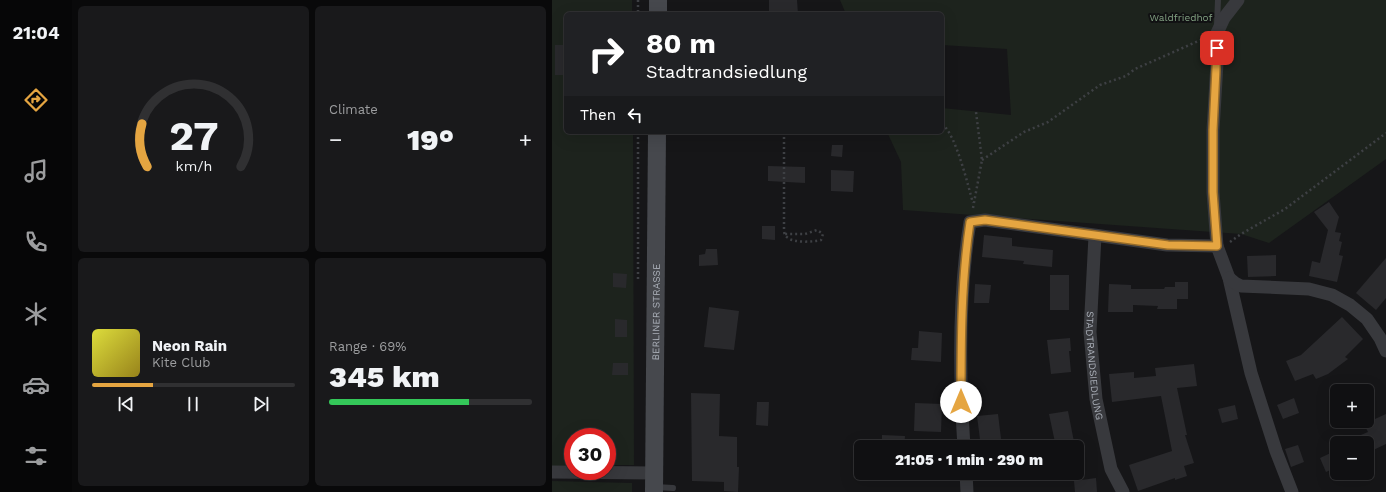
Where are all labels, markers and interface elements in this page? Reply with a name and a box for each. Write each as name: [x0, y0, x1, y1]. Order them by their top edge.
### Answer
park label: Waldfriedhof: [1150, 12, 1213, 23]
text: 21:04: [12, 22, 60, 43]
text: 80 m: [646, 27, 716, 60]
icon: right: [580, 28, 632, 80]
pin: [1200, 31, 1234, 65]
icon: arrive: [1206, 37, 1228, 59]
text: Stadtrandsiedlung: [646, 61, 807, 82]
icon: directions: [22, 86, 50, 114]
text: Climate: [329, 102, 378, 117]
icon: left: [624, 104, 646, 126]
text: Then: [580, 106, 616, 124]
text: 27: [169, 111, 218, 160]
text: 19°: [407, 122, 454, 157]
text: −: [329, 127, 342, 152]
text: +: [519, 127, 532, 152]
icon: music: [22, 157, 50, 185]
text: km/h: [175, 158, 212, 174]
icon: phone: [22, 228, 50, 256]
street label: BERLINER STRASSE: [650, 263, 662, 361]
icon: climate: [22, 300, 50, 328]
street label: STADTRANDSIEDLUNG: [1084, 311, 1105, 421]
text: Neon Rain: [152, 337, 227, 355]
text: Range · 69%: [329, 339, 406, 354]
text: Kite Club: [152, 355, 210, 370]
text: 345 km: [329, 359, 440, 394]
icon: car: [22, 371, 50, 399]
position arrow: [940, 381, 982, 423]
map controls: [1330, 384, 1374, 480]
button: +: [1330, 384, 1374, 428]
icon: previous: [115, 393, 137, 415]
icon: pause: [182, 393, 204, 415]
icon: next: [250, 393, 272, 415]
speed limit sign: 30: [564, 428, 616, 480]
button: −: [1330, 436, 1374, 480]
icon: filters: [22, 442, 50, 470]
text: 21:05 · 1 min · 290 m: [895, 451, 1043, 469]

